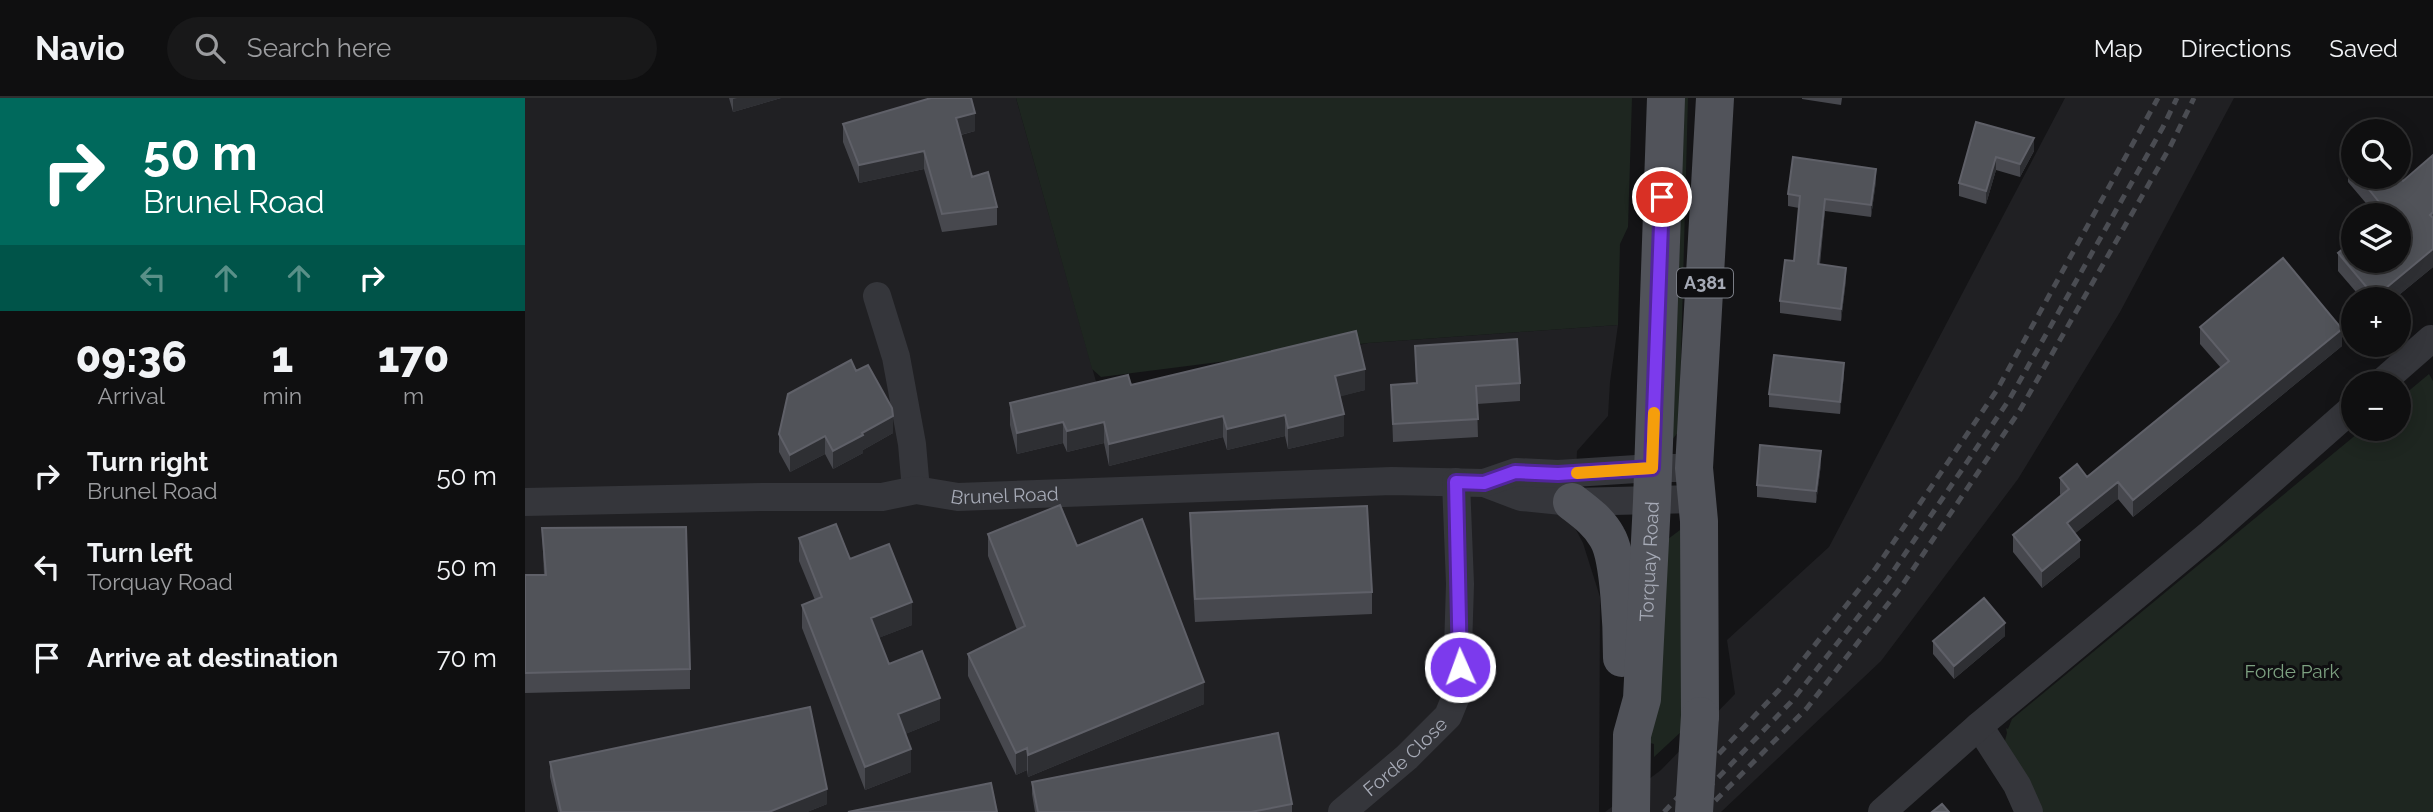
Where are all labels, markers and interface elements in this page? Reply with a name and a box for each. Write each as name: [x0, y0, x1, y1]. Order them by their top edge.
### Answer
search box: [167, 17, 657, 80]
text: Navio: [35, 29, 125, 68]
icon: search: [191, 29, 229, 67]
text: Search here: [247, 33, 391, 63]
text: Map: [2094, 34, 2143, 63]
text: Directions: [2181, 34, 2291, 63]
text: Saved: [2329, 34, 2398, 63]
map controls: [2341, 119, 2411, 441]
button: search: [2341, 119, 2411, 189]
text: 50 m: [143, 124, 258, 181]
icon: right: [28, 126, 119, 217]
pin: [1632, 167, 1692, 227]
icon: arrive: [1643, 178, 1681, 216]
text: Brunel Road: [143, 183, 325, 220]
button: layers: [2341, 203, 2411, 273]
icon: left: [134, 259, 172, 297]
icon: ahead: [207, 259, 245, 297]
icon: ahead: [280, 259, 318, 297]
icon: right: [353, 259, 391, 297]
road number: A381: [1677, 268, 1733, 298]
button: +: [2341, 287, 2411, 357]
text: 09:36: [76, 333, 187, 382]
text: 1: [271, 333, 293, 382]
text: 170: [378, 333, 449, 382]
button: −: [2341, 371, 2411, 441]
text: Arrival: [98, 382, 165, 409]
text: min: [263, 382, 302, 409]
text: m: [403, 382, 424, 409]
text: Turn right: [87, 447, 208, 477]
icon: right: [28, 457, 66, 495]
text: 50 m: [436, 461, 497, 491]
text: Brunel Road: [87, 477, 218, 504]
street label: Brunel Road: [949, 482, 1059, 509]
street label: Torquay Road: [1635, 501, 1663, 622]
text: Turn left: [87, 538, 193, 568]
icon: left: [28, 548, 66, 586]
text: 50 m: [436, 552, 497, 582]
text: Torquay Road: [87, 568, 233, 595]
position arrow: [1423, 630, 1497, 704]
icon: arrive: [28, 639, 66, 677]
text: Arrive at destination: [87, 643, 338, 673]
text: 70 m: [437, 643, 497, 673]
park label: Forde Park: [2245, 660, 2339, 682]
street label: Forde Close: [1359, 713, 1451, 800]

